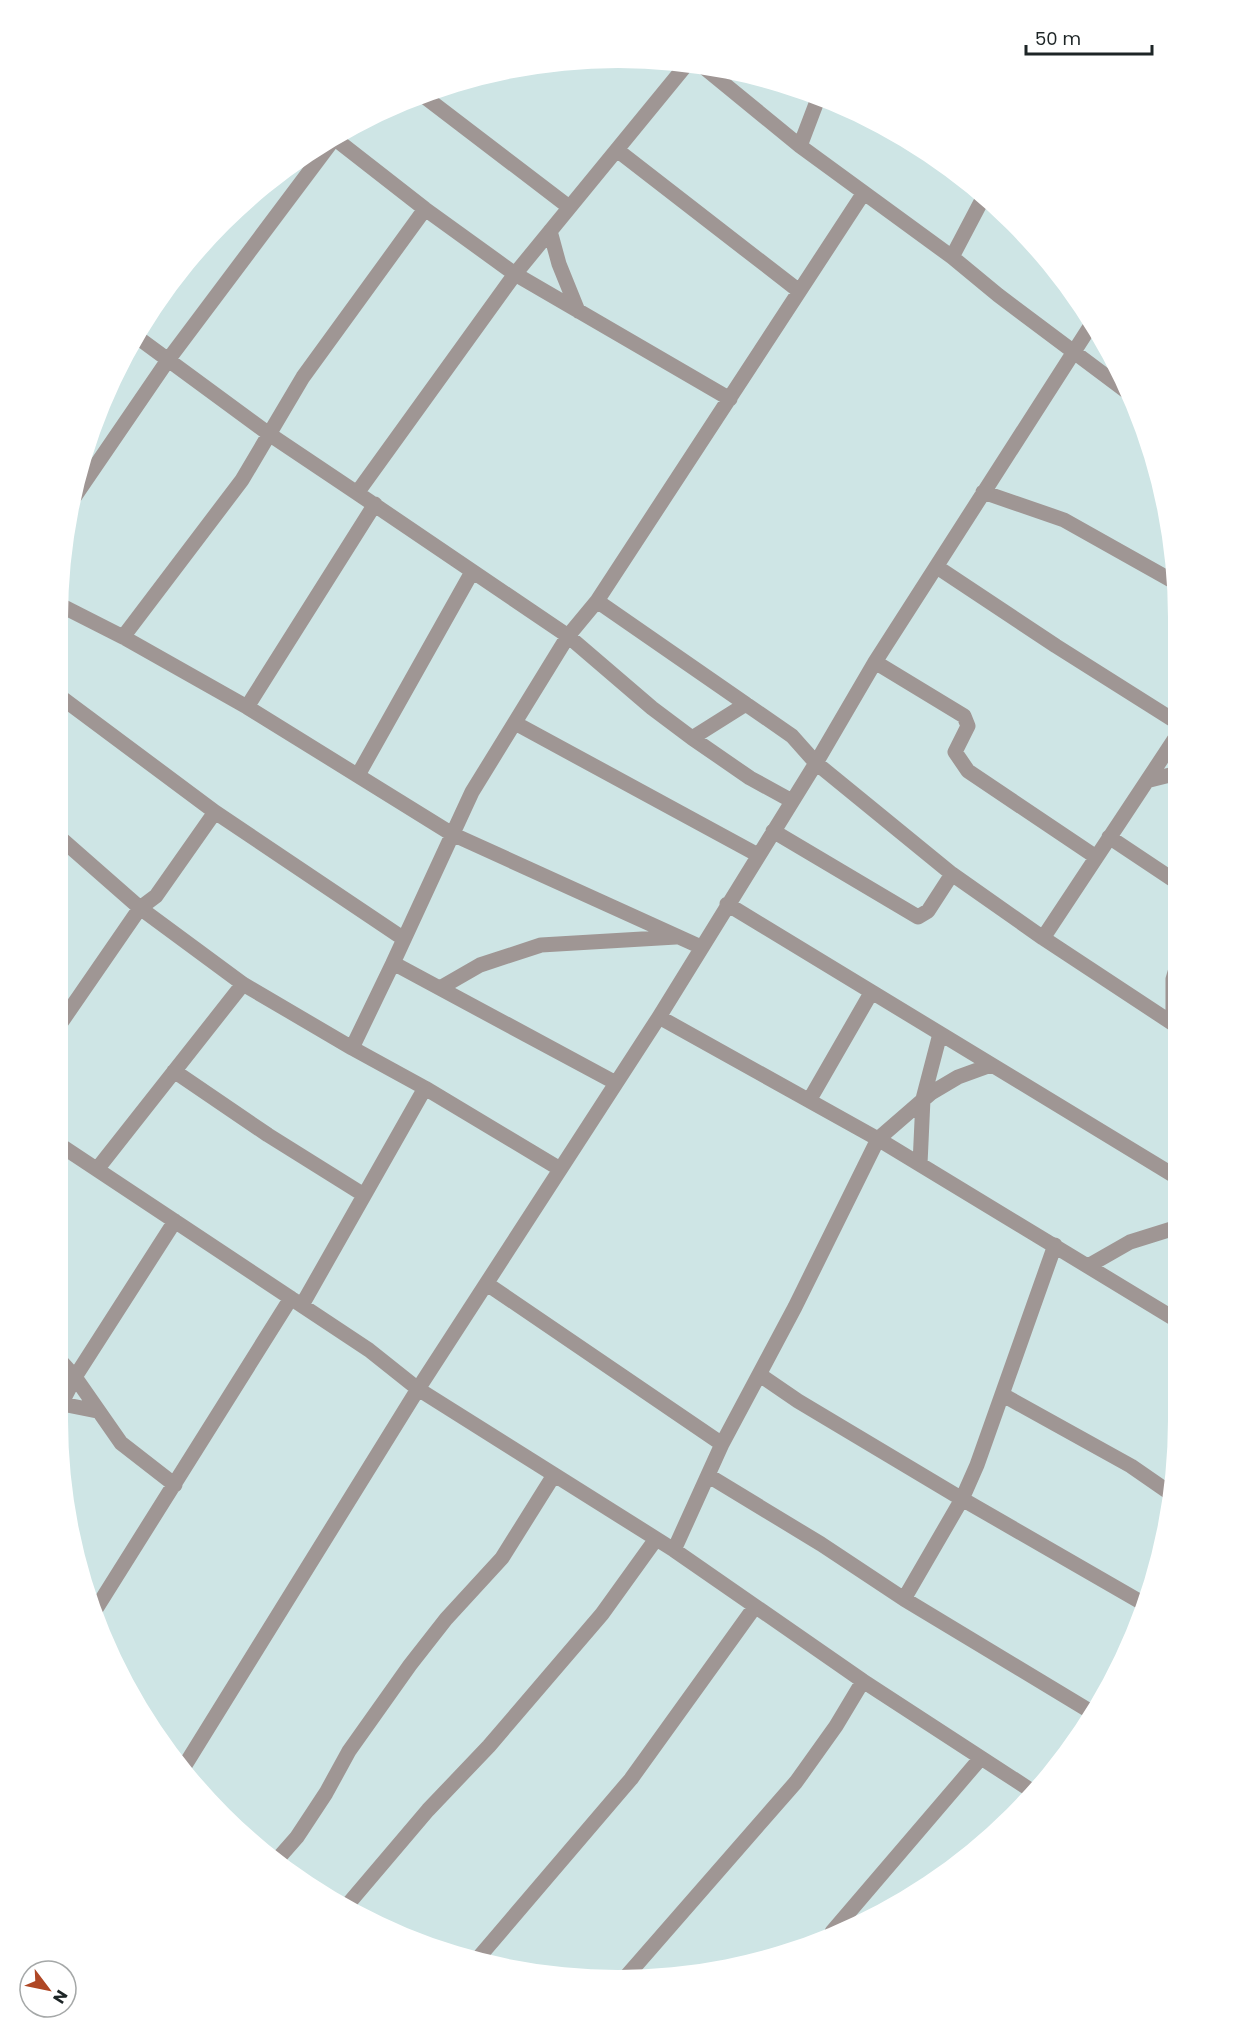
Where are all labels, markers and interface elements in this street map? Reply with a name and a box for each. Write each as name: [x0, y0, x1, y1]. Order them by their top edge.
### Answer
scale bar: [1026, 18, 1152, 56]
text: 50 m: [1035, 26, 1081, 51]
north arrow: [18, 1959, 78, 2019]
text: N: [47, 1985, 73, 2008]

